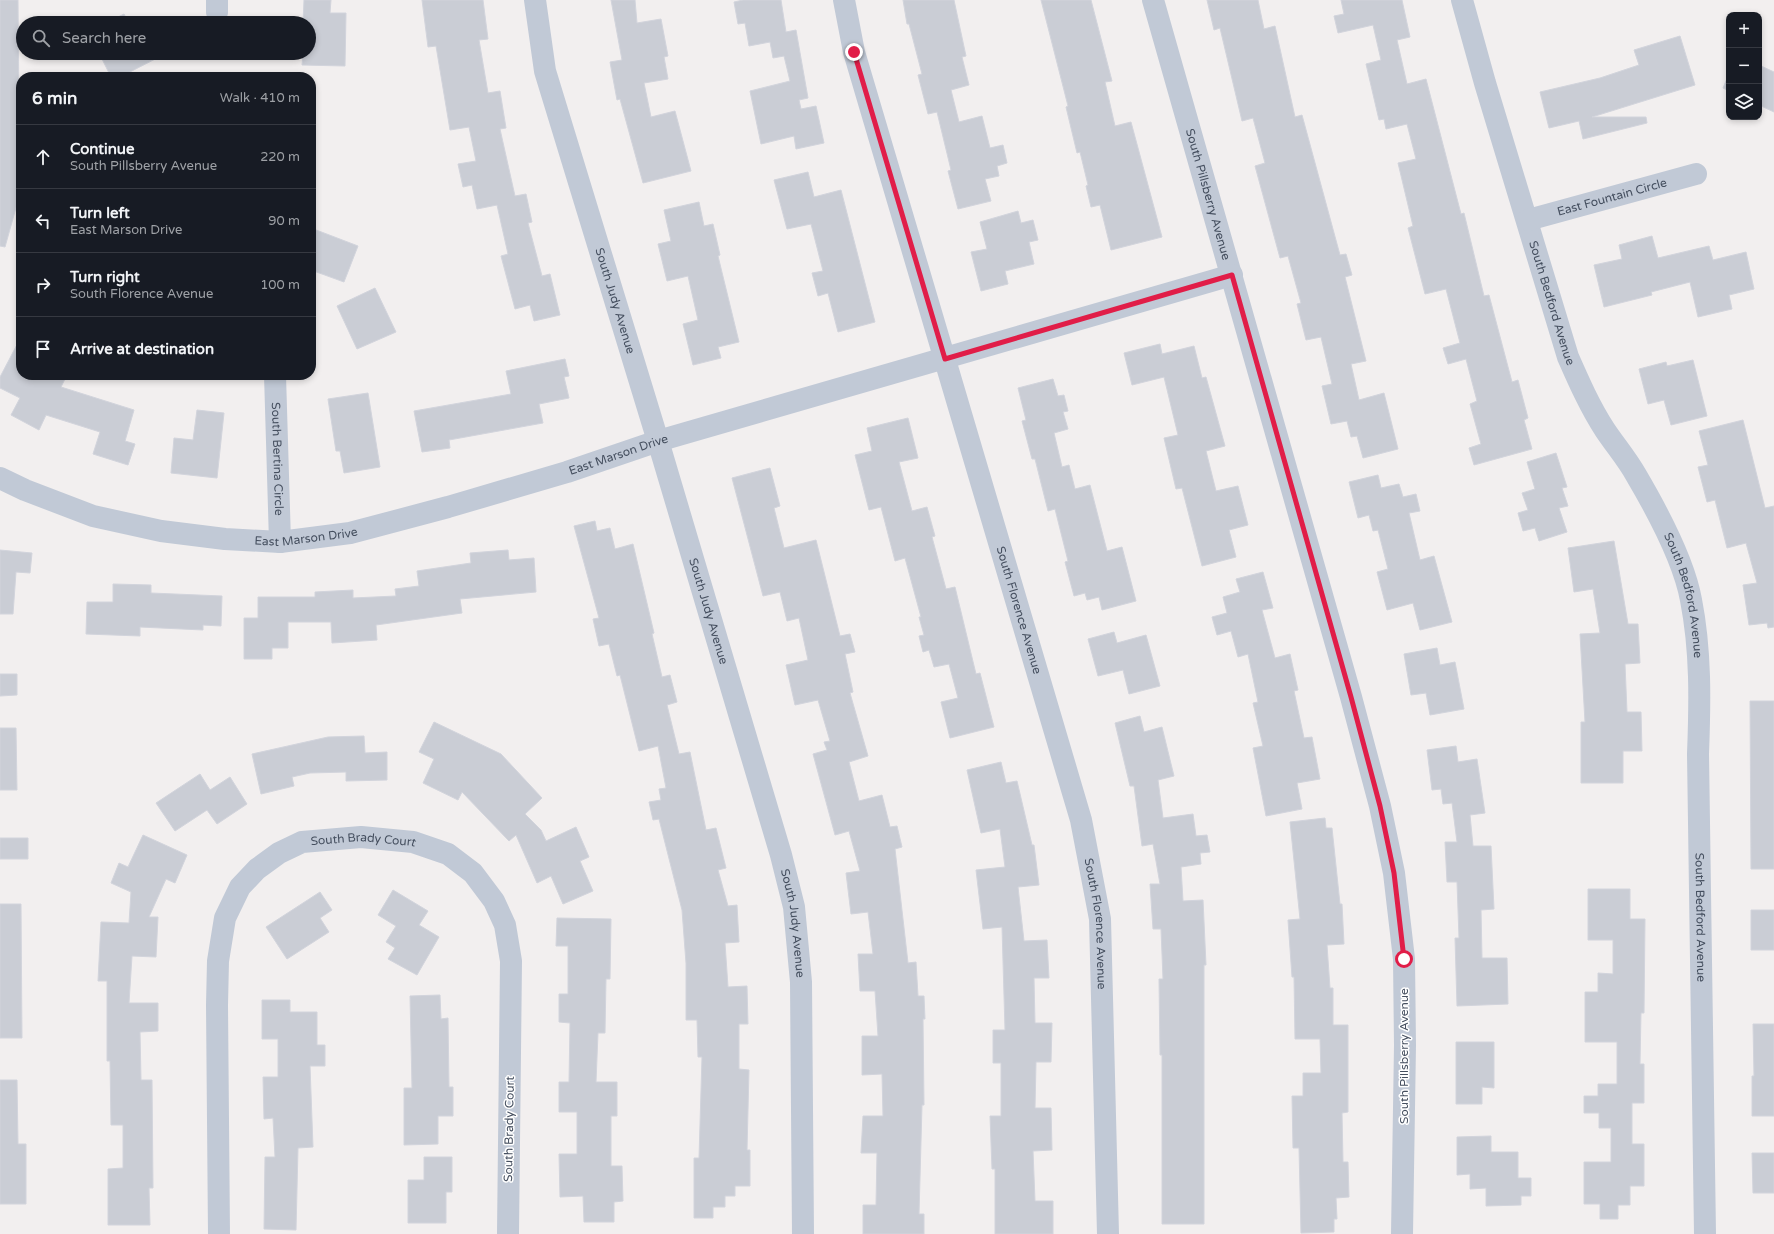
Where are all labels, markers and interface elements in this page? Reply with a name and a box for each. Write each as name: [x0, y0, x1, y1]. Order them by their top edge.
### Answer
map controls: [1726, 12, 1762, 120]
button: +: [1726, 12, 1762, 48]
search box: [16, 16, 316, 60]
icon: search: [30, 27, 52, 49]
text: Search here: [62, 29, 146, 47]
route end: [845, 43, 863, 61]
button: −: [1726, 48, 1762, 84]
button: layers: [1726, 84, 1762, 120]
text: 6 min: [32, 88, 77, 109]
text: Walk · 410 m: [220, 90, 300, 106]
street label: South Pillsberry Avenue: [1183, 127, 1234, 262]
text: Continue: [70, 140, 134, 158]
icon: ahead: [32, 146, 54, 168]
text: 220 m: [260, 149, 300, 165]
text: South Pillsberry Avenue: [70, 158, 217, 174]
street label: East Fountain Circle: [1556, 175, 1669, 219]
text: Turn left: [70, 204, 130, 222]
icon: left: [32, 210, 54, 232]
text: 90 m: [268, 213, 300, 229]
text: East Marson Drive: [70, 222, 182, 238]
street label: South Bedford Avenue: [1526, 239, 1578, 368]
street label: South Judy Avenue: [592, 246, 638, 356]
text: Turn right: [70, 268, 140, 286]
icon: right: [32, 274, 54, 296]
text: 100 m: [260, 277, 300, 293]
text: South Florence Avenue: [70, 286, 213, 302]
icon: arrive: [32, 338, 54, 360]
text: Arrive at destination: [70, 340, 214, 358]
street label: South Bertina Circle: [269, 402, 286, 516]
street label: East Marson Drive: [567, 431, 670, 478]
street label: East Marson Drive: [254, 524, 359, 549]
street label: South Bedford Avenue: [1661, 530, 1705, 659]
street label: South Florence Avenue: [994, 545, 1045, 676]
street label: South Judy Avenue: [686, 556, 731, 666]
street label: South Brady Court: [310, 830, 418, 850]
street label: South Bedford Avenue: [1692, 853, 1708, 982]
street label: South Florence Avenue: [1081, 857, 1109, 990]
street label: South Judy Avenue: [778, 867, 808, 979]
route start: [1395, 950, 1413, 968]
street label: South Pillsberry Avenue: [1397, 988, 1411, 1124]
street label: South Brady Court: [501, 1076, 517, 1182]

